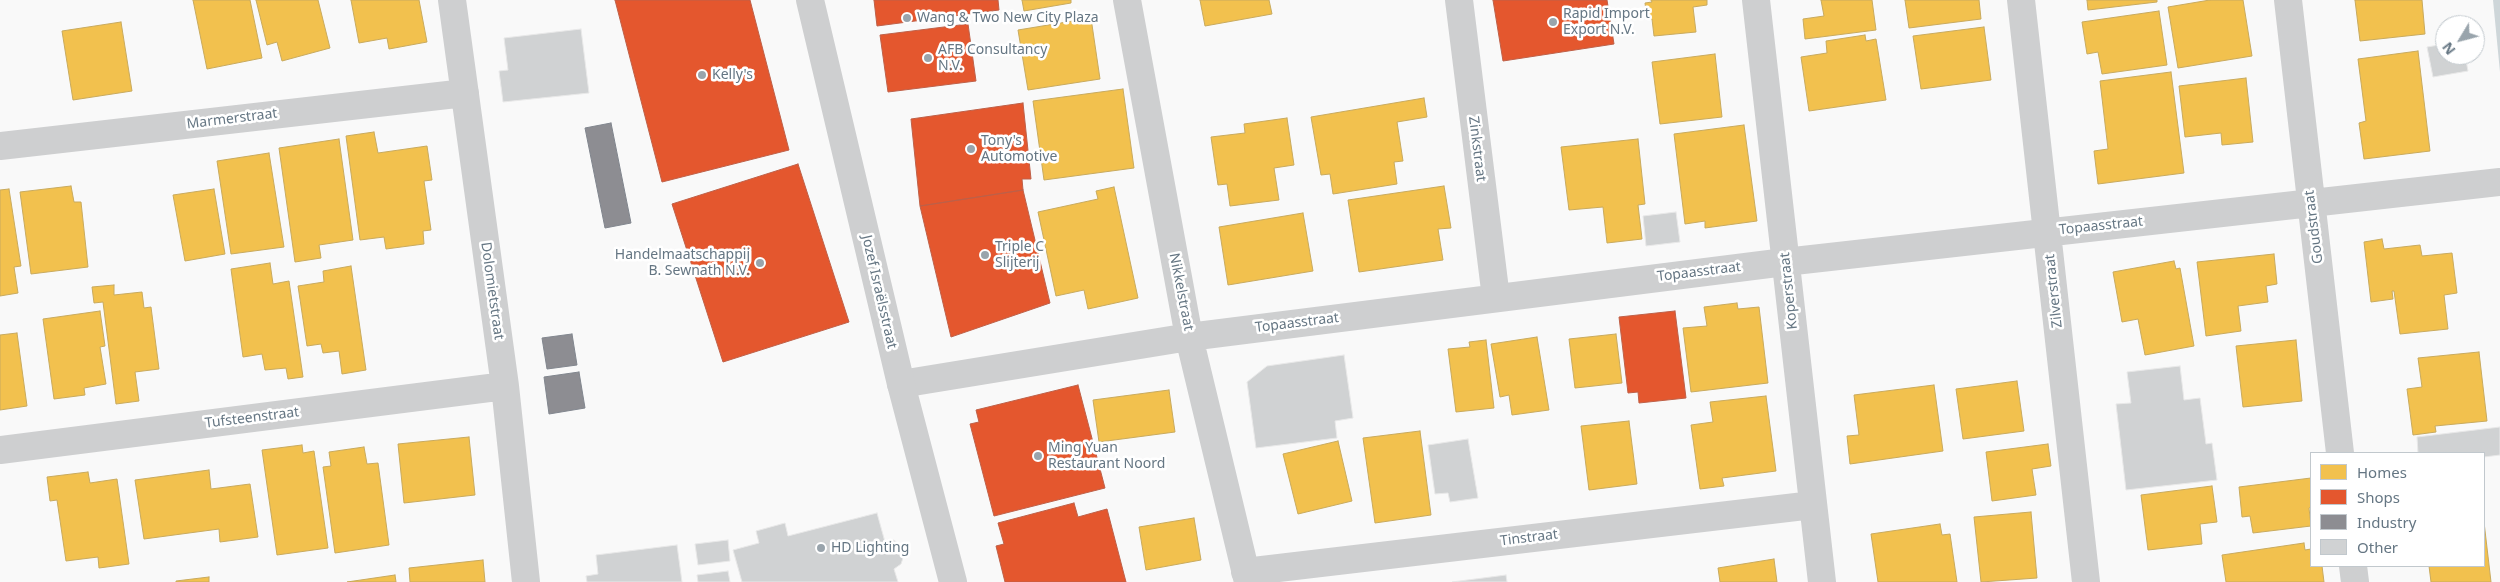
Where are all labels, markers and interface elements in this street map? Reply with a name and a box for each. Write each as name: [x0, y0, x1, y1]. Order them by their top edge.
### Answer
place label: Rapid Import Export N.V.: [1563, 6, 1650, 38]
place label: Wang & Two New City Plaza: [917, 10, 1099, 26]
marker: Wang & Two New City Plaza: [901, 12, 913, 24]
north arrow: [2435, 15, 2485, 65]
marker: Rapid Import Export N.V.: [1547, 16, 1559, 28]
text: N: [2437, 38, 2459, 59]
place label: AFB Consultancy N.V.: [938, 42, 1047, 74]
marker: AFB Consultancy N.V.: [922, 52, 934, 64]
place label: Kelly's: [712, 67, 753, 83]
marker: Kelly's: [696, 69, 708, 81]
street label: Marmerstraat: [186, 105, 278, 133]
street label: Zinkstraat: [1465, 115, 1489, 183]
place label: Tony's Automotive: [981, 133, 1057, 166]
marker: Tony's Automotive: [965, 143, 977, 155]
street label: Goudstraat: [2301, 189, 2327, 265]
street label: Topaasstraat: [2058, 213, 2144, 239]
street label: Jozef Israëlsstraat: [858, 234, 900, 350]
place label: Triple C Slijterij: [995, 239, 1044, 272]
street label: Dolomietstraat: [477, 241, 507, 341]
place label: Handelmaatschappij B. Sewnath N.V.: [615, 247, 750, 280]
marker: Triple C Slijterij: [979, 249, 991, 261]
street label: Nikkelstraat: [1165, 252, 1197, 332]
street label: Koperstraat: [1777, 252, 1801, 330]
street label: Zilverstraat: [2042, 253, 2066, 329]
marker: Handelmaatschappij B. Sewnath N.V.: [754, 257, 766, 269]
street label: Topaasstraat: [1656, 259, 1742, 285]
street label: Topaasstraat: [1254, 310, 1340, 336]
street label: Tufsteenstraat: [204, 404, 300, 432]
place label: Ming Yuan Restaurant Noord: [1048, 440, 1165, 472]
marker: Ming Yuan Restaurant Noord: [1032, 450, 1044, 462]
legend: [2310, 452, 2485, 567]
text: Homes: [2357, 462, 2407, 482]
text: Shops: [2357, 487, 2400, 507]
text: Industry: [2357, 512, 2416, 532]
street label: Tinstraat: [1499, 526, 1559, 550]
text: Other: [2357, 537, 2398, 557]
place label: HD Lighting: [831, 540, 909, 556]
marker: HD Lighting: [815, 542, 827, 554]

